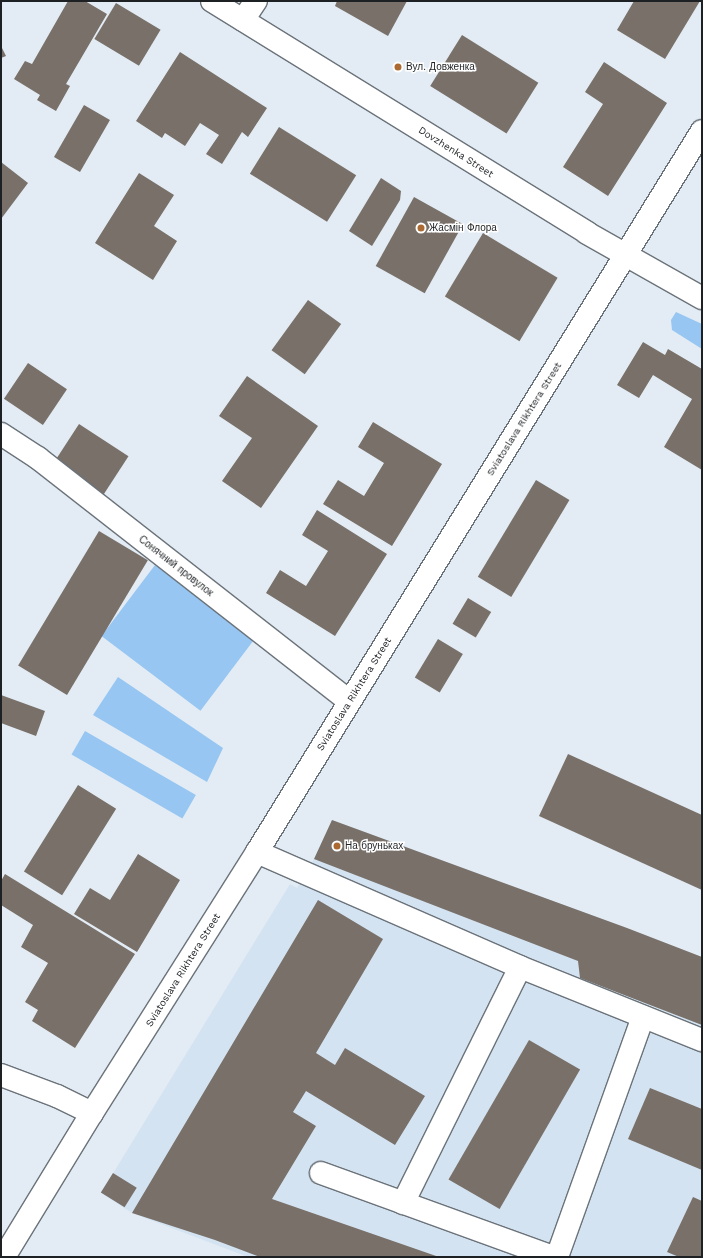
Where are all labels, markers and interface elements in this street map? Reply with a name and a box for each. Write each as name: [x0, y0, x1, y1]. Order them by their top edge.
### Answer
place label: Вул. Довженка: [406, 61, 475, 73]
marker: Вул. Довженка: [393, 62, 403, 72]
street label: Dovzhenka Street: [416, 124, 496, 180]
place label: Жасмін Флора: [429, 222, 497, 234]
marker: Жасмін Флора: [416, 223, 426, 233]
street label: Sviatoslava Rikhtera Street: [484, 360, 564, 478]
street label: Сонячний провулок: [136, 533, 216, 599]
street label: Sviatoslava Rikhtera Street: [314, 635, 394, 753]
place label: На бруньках: [345, 840, 403, 852]
marker: На бруньках: [332, 841, 342, 851]
street label: Sviatoslava Rikhtera Street: [143, 911, 223, 1029]

